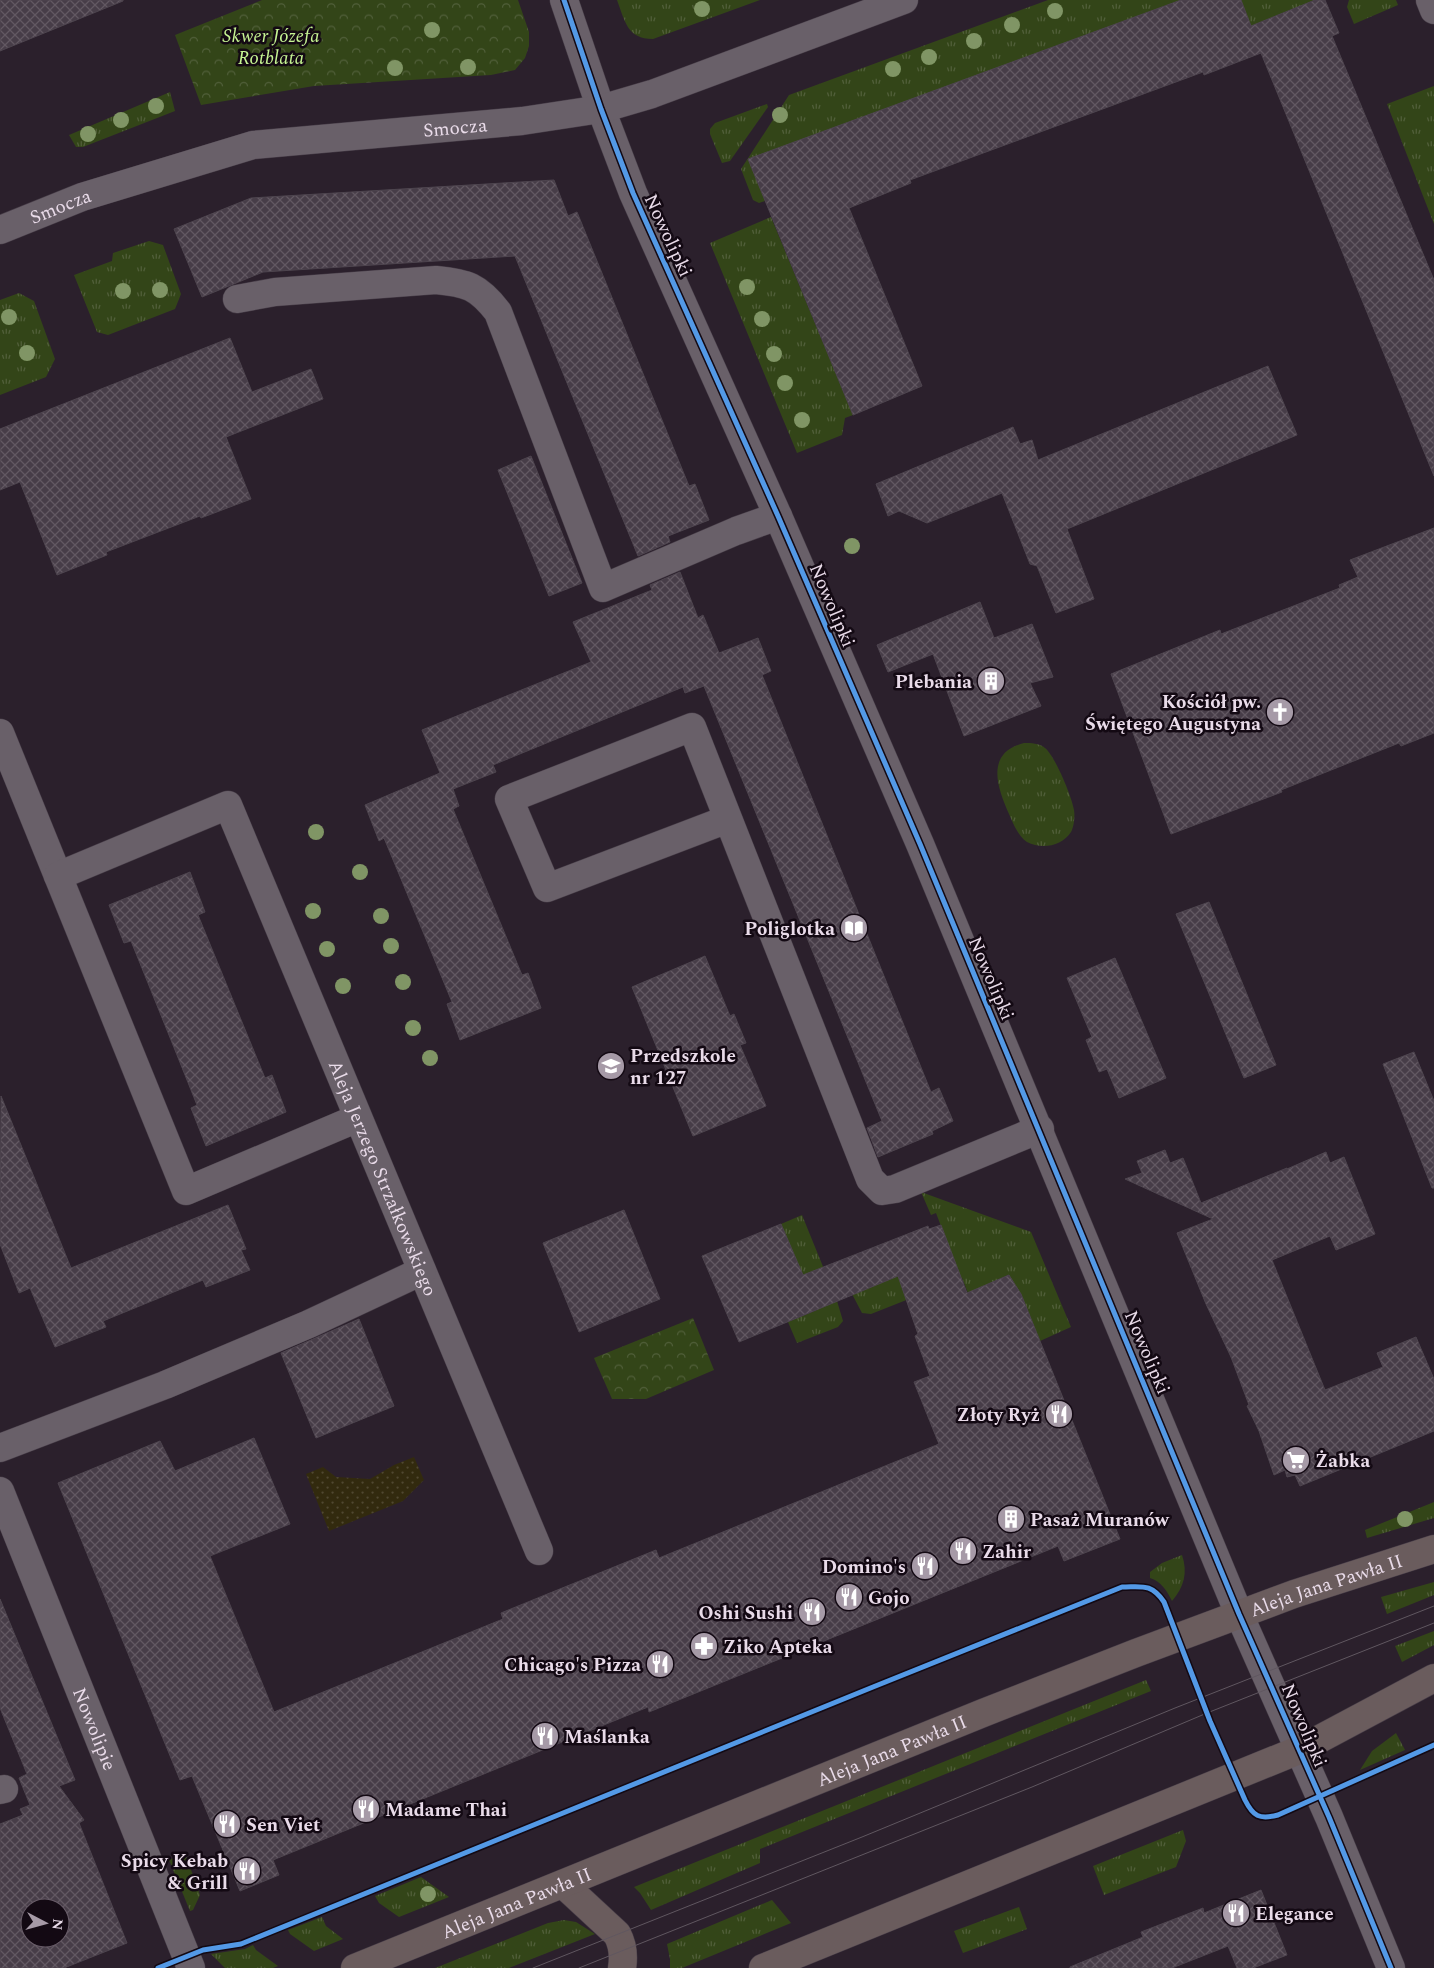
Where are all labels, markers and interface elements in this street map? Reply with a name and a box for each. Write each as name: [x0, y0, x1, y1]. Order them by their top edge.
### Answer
park label: Skwer Józefa Rotblata: [222, 22, 320, 73]
street label: Smocza: [422, 111, 489, 146]
street label: Smocza: [26, 182, 96, 233]
street label: Nowolipki: [636, 189, 699, 282]
street label: Nowolipki: [801, 559, 862, 652]
building icon: Plebania: [976, 666, 1006, 696]
place label: Plebania: [895, 668, 972, 697]
place label: Kościół pw. Świętego Augustyna: [1085, 688, 1261, 739]
church icon: Kościół pw. Świętego Augustyna: [1265, 697, 1295, 727]
library icon: Poliglotka: [839, 913, 869, 943]
place label: Poliglotka: [744, 915, 835, 944]
street label: Nowolipki: [960, 932, 1021, 1025]
place label: Przedszkole nr 127: [630, 1042, 736, 1093]
school or university icon: Przedszkole nr 127: [596, 1051, 626, 1081]
street label: Aleja Jerzego Strzałkowskiego: [320, 1056, 444, 1301]
street label: Nowolipki: [1116, 1306, 1177, 1399]
restaurant icon: Złoty Ryż: [1044, 1399, 1074, 1429]
place label: Złoty Ryż: [957, 1401, 1040, 1430]
supermarket icon: Żabka: [1281, 1445, 1311, 1475]
place label: Żabka: [1315, 1447, 1370, 1476]
building icon: Pasaż Muranów: [996, 1504, 1026, 1534]
place label: Pasaż Muranów: [1030, 1506, 1170, 1535]
restaurant icon: Zahir: [948, 1536, 978, 1566]
place label: Zahir: [982, 1538, 1032, 1567]
street label: Aleja Jana Pawła II: [1246, 1547, 1407, 1625]
restaurant icon: Domino's: [910, 1551, 940, 1581]
place label: Domino's: [822, 1553, 906, 1582]
restaurant icon: Gojo: [834, 1582, 864, 1612]
place label: Gojo: [868, 1584, 910, 1613]
restaurant icon: Oshi Sushi: [797, 1597, 827, 1627]
place label: Oshi Sushi: [699, 1599, 793, 1628]
pharmacy icon: Ziko Apteka: [689, 1631, 719, 1661]
place label: Ziko Apteka: [723, 1633, 833, 1662]
restaurant icon: Chicago's Pizza: [645, 1649, 675, 1679]
place label: Chicago's Pizza: [504, 1651, 641, 1680]
street label: Nowolipki: [1273, 1679, 1334, 1772]
street label: Nowolipie: [64, 1683, 123, 1775]
street label: Aleja Jana Pawła II: [812, 1708, 972, 1795]
restaurant icon: Maślanka: [530, 1721, 560, 1751]
place label: Maślanka: [564, 1723, 650, 1752]
restaurant icon: Madame Thai: [351, 1794, 381, 1824]
place label: Madame Thai: [385, 1796, 507, 1825]
restaurant icon: Sen Viet: [212, 1809, 242, 1839]
place label: Sen Viet: [246, 1811, 320, 1840]
place label: Spicy Kebab & Grill: [121, 1847, 228, 1898]
restaurant icon: Spicy Kebab & Grill: [232, 1856, 262, 1886]
street label: Aleja Jana Pawła II: [437, 1860, 596, 1947]
north arrow: [20, 1898, 70, 1948]
restaurant icon: Elegance: [1221, 1898, 1251, 1928]
place label: Elegance: [1255, 1900, 1334, 1929]
text: N: [46, 1918, 68, 1931]

